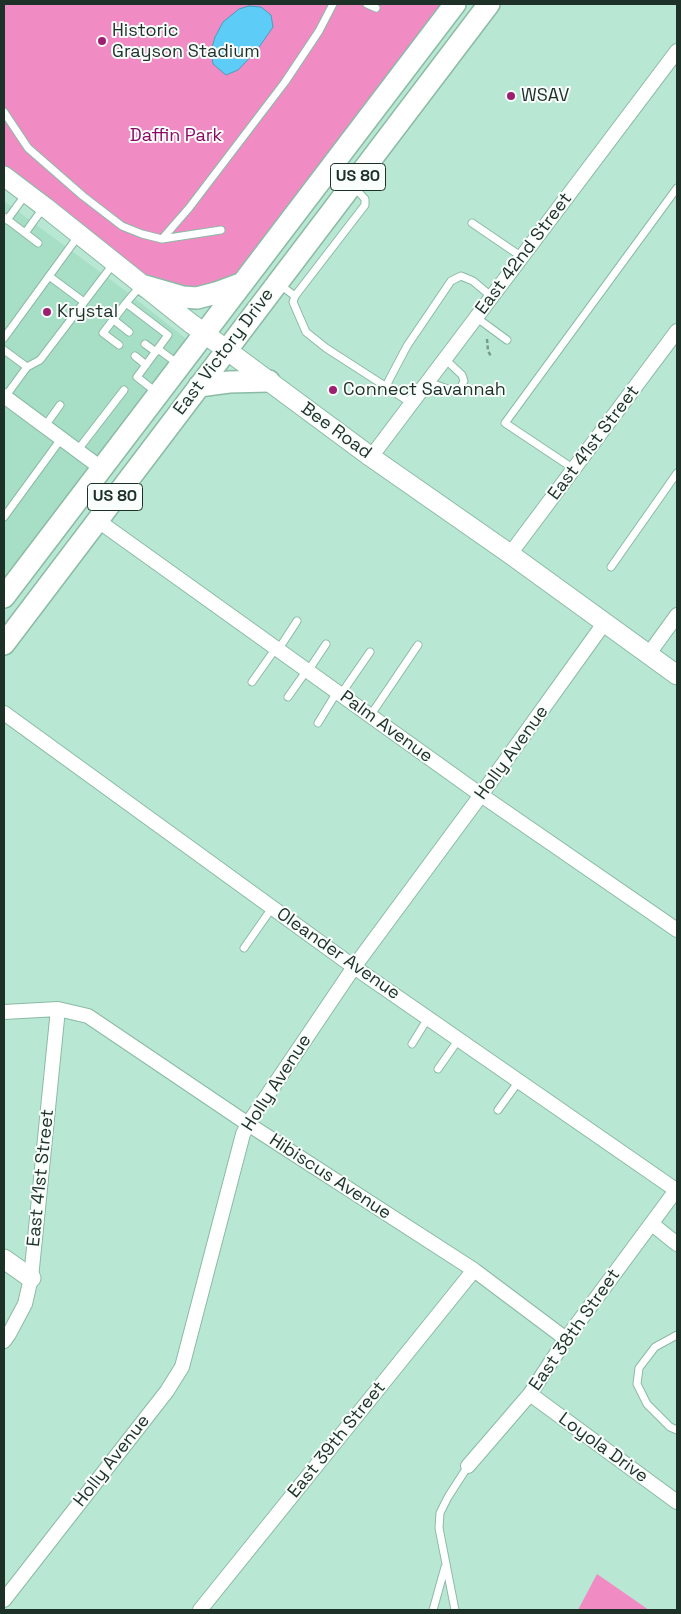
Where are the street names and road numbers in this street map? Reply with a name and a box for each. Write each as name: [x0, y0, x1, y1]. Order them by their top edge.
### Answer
road number: US 80: [330, 163, 386, 190]
street label: East 42nd Street: [471, 189, 577, 319]
street label: East Victory Drive: [169, 284, 279, 420]
street label: East 41st Street: [544, 381, 644, 505]
street label: Bee Road: [296, 398, 376, 464]
road number: US 80: [88, 484, 142, 511]
street label: Palm Avenue: [336, 686, 436, 768]
street label: Holly Avenue: [471, 702, 553, 804]
street label: Oleander Avenue: [272, 903, 404, 1005]
street label: Holly Avenue: [238, 1031, 316, 1135]
street label: East 41st Street: [23, 1108, 59, 1248]
street label: Hibiscus Avenue: [265, 1129, 395, 1225]
street label: East 38th Street: [525, 1265, 625, 1395]
street label: East 39th Street: [283, 1377, 391, 1503]
street label: Loyola Drive: [554, 1408, 652, 1488]
street label: Holly Avenue: [69, 1411, 155, 1511]

